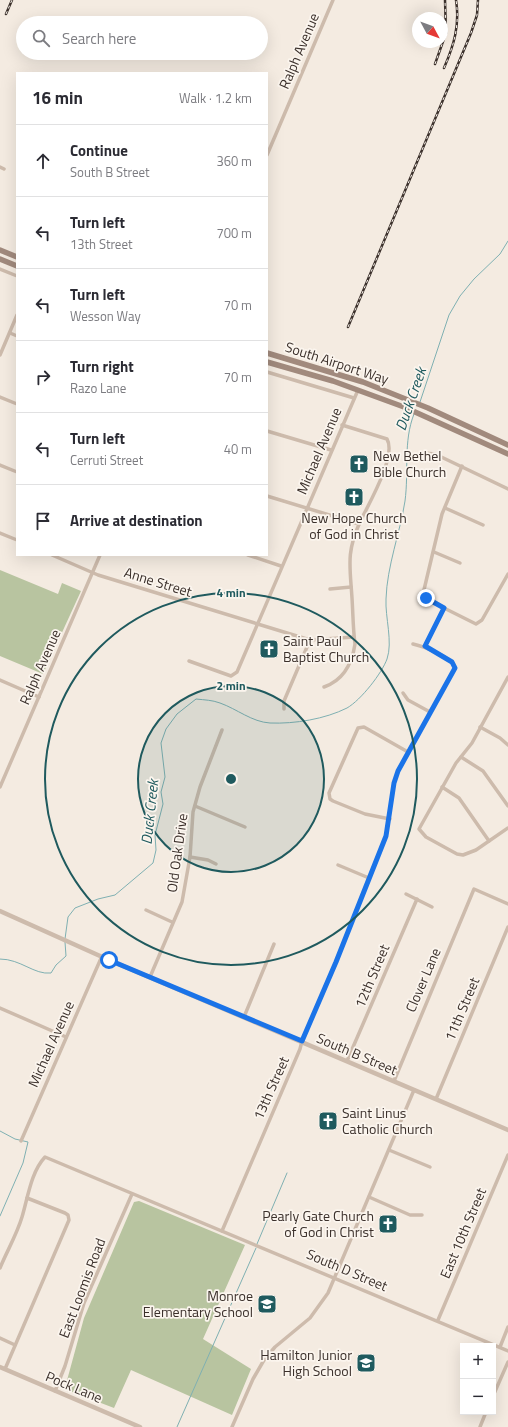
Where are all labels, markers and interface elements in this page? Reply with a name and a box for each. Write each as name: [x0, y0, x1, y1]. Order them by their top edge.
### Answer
street label: Ralph Avenue: [273, 10, 324, 92]
north arrow: [412, 12, 448, 48]
search box: [16, 16, 268, 60]
icon: search: [30, 27, 52, 49]
text: Search here: [62, 27, 136, 50]
text: 16 min: [32, 85, 83, 111]
text: Walk · 1.2 km: [179, 88, 252, 108]
text: Continue: [70, 139, 128, 162]
icon: ahead: [32, 150, 54, 172]
text: 360 m: [216, 151, 252, 171]
text: South B Street: [70, 162, 150, 182]
text: Turn left: [70, 211, 125, 234]
icon: left: [32, 222, 54, 244]
text: 700 m: [216, 223, 252, 243]
text: 13th Street: [70, 234, 132, 254]
text: Turn left: [70, 283, 125, 306]
icon: left: [32, 294, 54, 316]
text: 70 m: [224, 295, 252, 315]
text: Wesson Way: [70, 306, 141, 326]
street label: South Airport Way: [283, 336, 392, 389]
text: Turn right: [70, 355, 134, 378]
water label: Duck Creek: [389, 362, 433, 433]
icon: right: [32, 366, 54, 388]
text: 70 m: [224, 367, 252, 387]
text: Razo Lane: [70, 378, 126, 398]
street label: Michael Avenue: [291, 404, 346, 498]
text: Turn left: [70, 427, 125, 450]
icon: left: [32, 438, 54, 460]
text: 40 m: [224, 439, 252, 459]
place label: New Bethel Bible Church: [373, 445, 446, 482]
text: Cerruti Street: [70, 450, 143, 470]
church icon: New Bethel Bible Church: [348, 453, 370, 475]
church icon: New Hope Church of God in Christ: [343, 486, 365, 508]
place label: New Hope Church of God in Christ: [301, 507, 407, 544]
text: Arrive at destination: [70, 509, 203, 532]
icon: arrive: [32, 510, 54, 532]
street label: Anne Street: [122, 561, 195, 602]
text: 4 min: [216, 583, 246, 602]
route end: [417, 589, 435, 607]
street label: Ralph Avenue: [14, 626, 66, 708]
place label: Saint Paul Baptist Church: [283, 630, 369, 667]
church icon: Saint Paul Baptist Church: [258, 638, 280, 660]
text: 2 min: [216, 676, 246, 695]
centre of rings: [224, 772, 238, 786]
water label: Duck Creek: [135, 776, 165, 846]
street label: Old Oak Drive: [161, 812, 192, 894]
street label: 12th Street: [349, 941, 394, 1011]
street label: Clover Lane: [400, 944, 445, 1015]
route start: [100, 951, 118, 969]
street label: 11th Street: [439, 974, 484, 1044]
street label: Michael Avenue: [22, 997, 79, 1090]
street label: South B Street: [314, 1027, 401, 1080]
street label: 13th Street: [247, 1053, 294, 1123]
place label: Saint Linus Catholic Church: [342, 1102, 433, 1139]
church icon: Saint Linus Catholic Church: [317, 1110, 339, 1132]
street label: East 10th Street: [434, 1184, 491, 1281]
place label: Pearly Gate Church of God in Christ: [262, 1205, 374, 1242]
church icon: Pearly Gate Church of God in Christ: [377, 1213, 399, 1235]
street label: East Loomis Road: [53, 1235, 110, 1341]
street label: South D Street: [303, 1243, 391, 1296]
place label: Monroe Elementary School: [143, 1285, 253, 1322]
school or university icon: Monroe Elementary School: [256, 1293, 278, 1315]
map controls: [460, 1343, 496, 1415]
button: +: [460, 1343, 496, 1379]
place label: Hamilton Junior High School: [260, 1344, 352, 1381]
school or university icon: Hamilton Junior High School: [355, 1352, 377, 1374]
street label: Pock Lane: [43, 1365, 106, 1408]
button: −: [460, 1379, 496, 1415]

